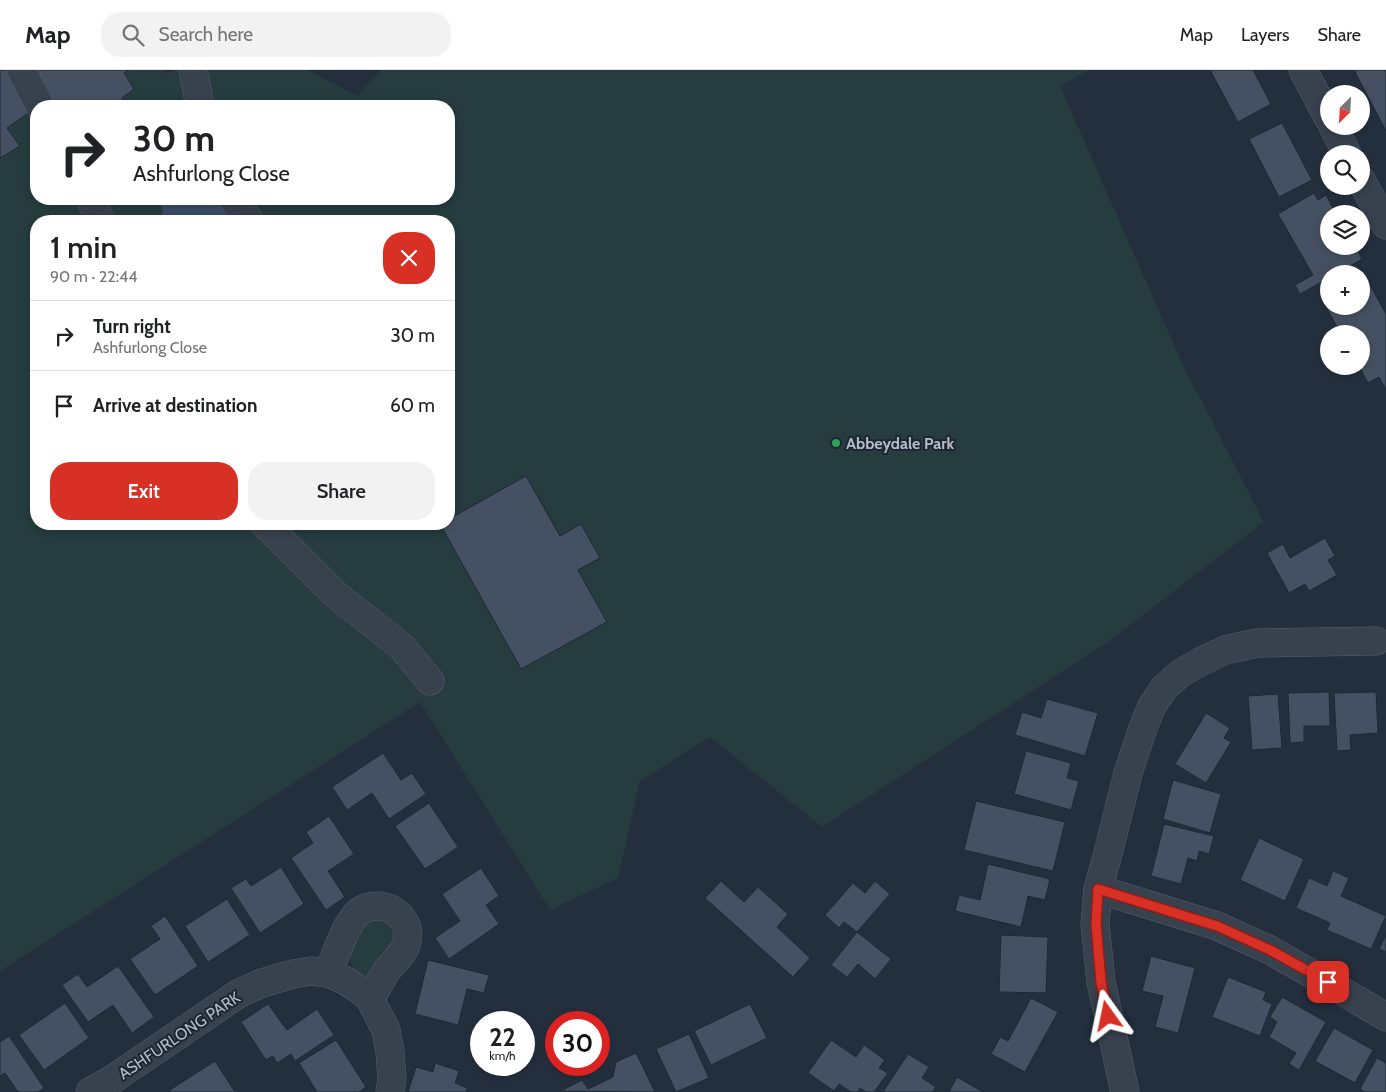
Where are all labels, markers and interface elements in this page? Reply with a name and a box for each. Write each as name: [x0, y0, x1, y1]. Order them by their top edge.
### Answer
search box: [101, 12, 451, 57]
text: Map: [25, 20, 71, 49]
icon: search: [119, 21, 147, 49]
text: Search here: [159, 23, 253, 46]
text: Map: [1180, 24, 1213, 46]
text: Layers: [1241, 24, 1290, 46]
text: Share: [1318, 24, 1361, 46]
north arrow: [1320, 85, 1370, 135]
map controls: [1320, 85, 1370, 375]
text: 30 m: [133, 117, 215, 160]
icon: right: [50, 120, 115, 185]
button: search: [1320, 145, 1370, 195]
text: Ashfurlong Close: [133, 160, 290, 187]
button: layers: [1320, 205, 1370, 255]
text: 1 min: [50, 229, 117, 266]
button: close: [383, 232, 435, 284]
button: +: [1320, 265, 1370, 315]
text: 90 m · 22:44: [50, 267, 138, 286]
text: Turn right: [93, 315, 171, 338]
icon: right: [50, 322, 78, 350]
text: 30 m: [391, 324, 435, 347]
button: −: [1320, 325, 1370, 375]
text: Ashfurlong Close: [93, 338, 207, 357]
icon: arrive: [50, 392, 78, 420]
text: Arrive at destination: [93, 394, 257, 417]
text: 60 m: [390, 394, 435, 417]
place label: Abbeydale Park: [846, 434, 954, 453]
marker: Abbeydale Park: [830, 437, 842, 449]
button: Exit: [50, 462, 238, 520]
button: Share: [248, 462, 435, 520]
pin: [1307, 961, 1349, 1003]
icon: arrive: [1314, 968, 1342, 996]
street label: ASHFURLONG PARK: [115, 988, 244, 1083]
position arrow: [1081, 989, 1133, 1041]
speed limit sign: 30: [545, 1011, 610, 1076]
text: 22: [489, 1022, 516, 1052]
text: km/h: [489, 1048, 516, 1063]

